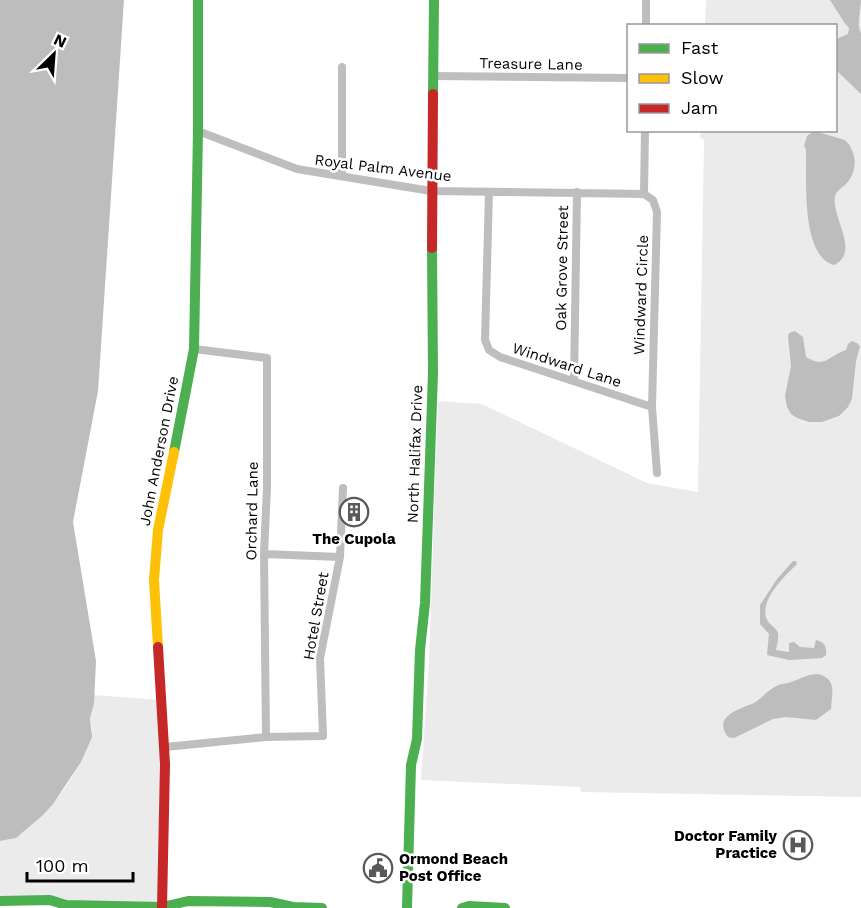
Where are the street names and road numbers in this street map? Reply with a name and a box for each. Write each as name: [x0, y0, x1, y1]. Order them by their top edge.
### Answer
street label: Treasure Lane: [479, 54, 583, 74]
street label: Royal Palm Avenue: [314, 151, 452, 185]
street label: Oak Grove Street: [552, 204, 572, 331]
street label: Windward Circle: [630, 235, 652, 355]
street label: Windward Lane: [510, 339, 624, 391]
street label: John Anderson Drive: [136, 375, 182, 527]
street label: North Halifax Drive: [404, 385, 426, 523]
street label: Orchard Lane: [242, 461, 262, 561]
street label: Hotel Street: [299, 570, 333, 661]

